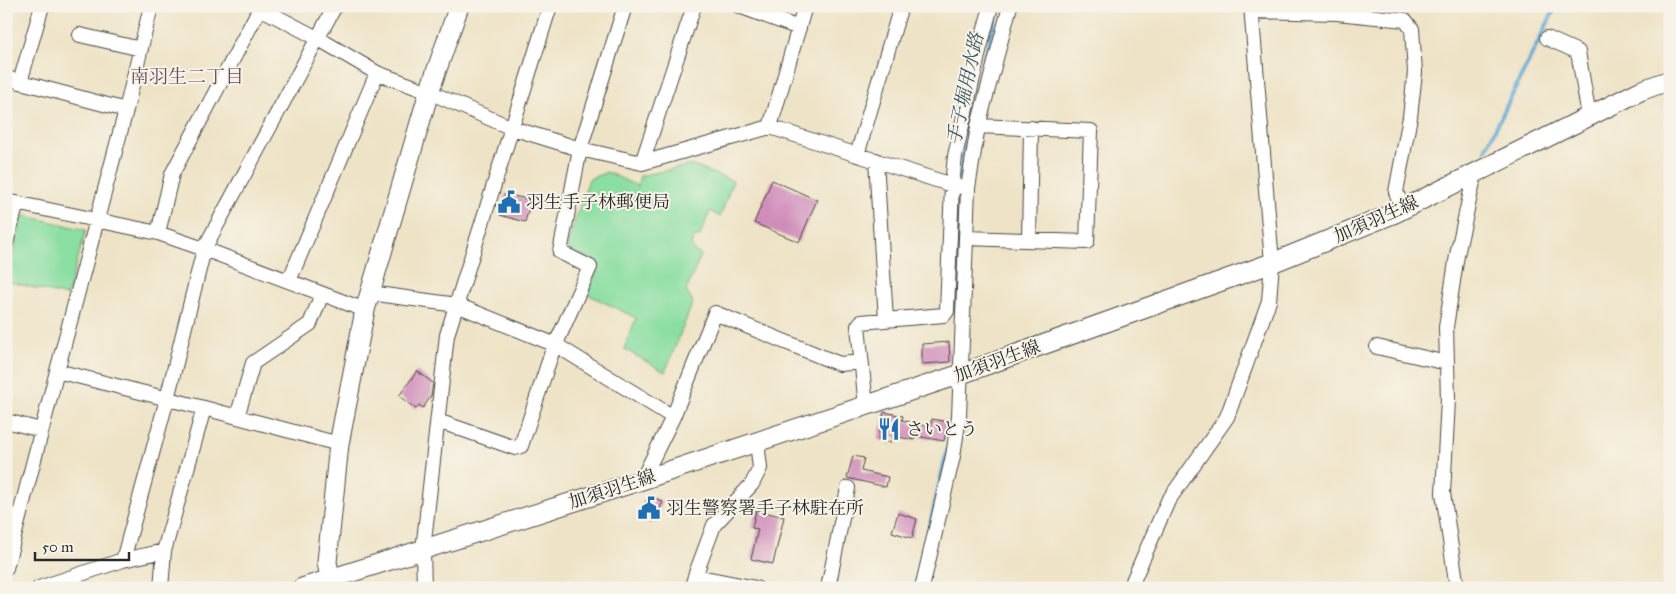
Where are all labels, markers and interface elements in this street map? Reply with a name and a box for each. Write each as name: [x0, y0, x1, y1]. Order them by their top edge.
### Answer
water label: 手子堀用水路: [942, 29, 989, 147]
district label: 南羽生二丁目: [130, 65, 244, 88]
public building icon: 羽生手子林郵便局: [496, 189, 522, 215]
place label: 羽生手子林郵便局: [526, 191, 670, 213]
street label: 加須羽生線: [1330, 191, 1422, 247]
street label: 加須羽生線: [951, 335, 1043, 387]
restaurant icon: さいとう: [876, 416, 902, 442]
place label: さいとう: [906, 418, 978, 440]
street label: 加須羽生線: [566, 465, 658, 513]
public building icon: 羽生警察署手子林駐在所: [636, 495, 662, 521]
place label: 羽生警察署手子林駐在所: [666, 497, 864, 519]
scale bar: [35, 529, 129, 561]
text: 50 m: [42, 538, 74, 556]

